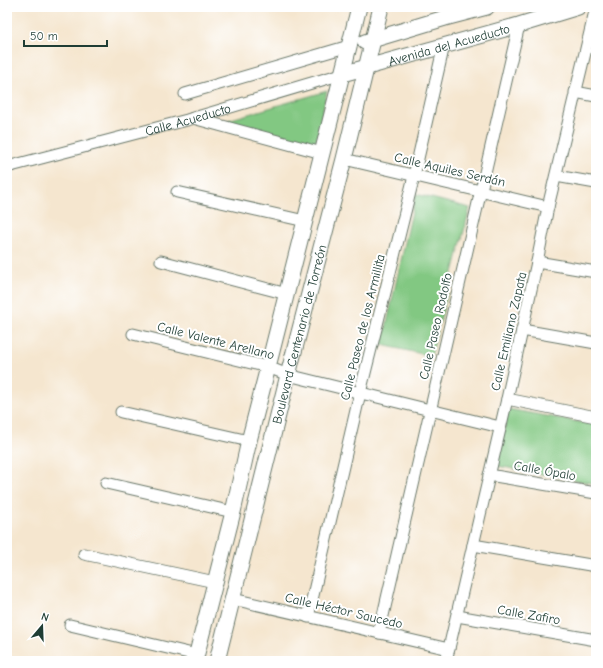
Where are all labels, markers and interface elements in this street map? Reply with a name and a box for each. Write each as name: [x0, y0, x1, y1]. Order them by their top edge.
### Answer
street label: Avenida del Acueducto: [387, 21, 511, 69]
scale bar: [24, 22, 107, 48]
text: 50 m: [30, 29, 58, 43]
street label: Calle Acueducto: [143, 100, 233, 139]
street label: Calle Aquiles Serdán: [393, 149, 507, 190]
street label: Boulevard Centenario de Torreón: [269, 243, 330, 425]
street label: Calle Paseo de los Armillita: [337, 253, 388, 402]
street label: Calle Emiliano Zapata: [487, 270, 529, 392]
street label: Calle Paseo Rodolfo: [416, 271, 455, 381]
street label: Calle Valente Arellano: [156, 319, 276, 362]
street label: Calle Ópalo: [513, 457, 577, 483]
street label: Calle Héctor Saucedo: [284, 590, 404, 631]
street label: Calle Zafiro: [496, 602, 562, 627]
north arrow: [22, 606, 62, 646]
text: N: [40, 610, 51, 624]

